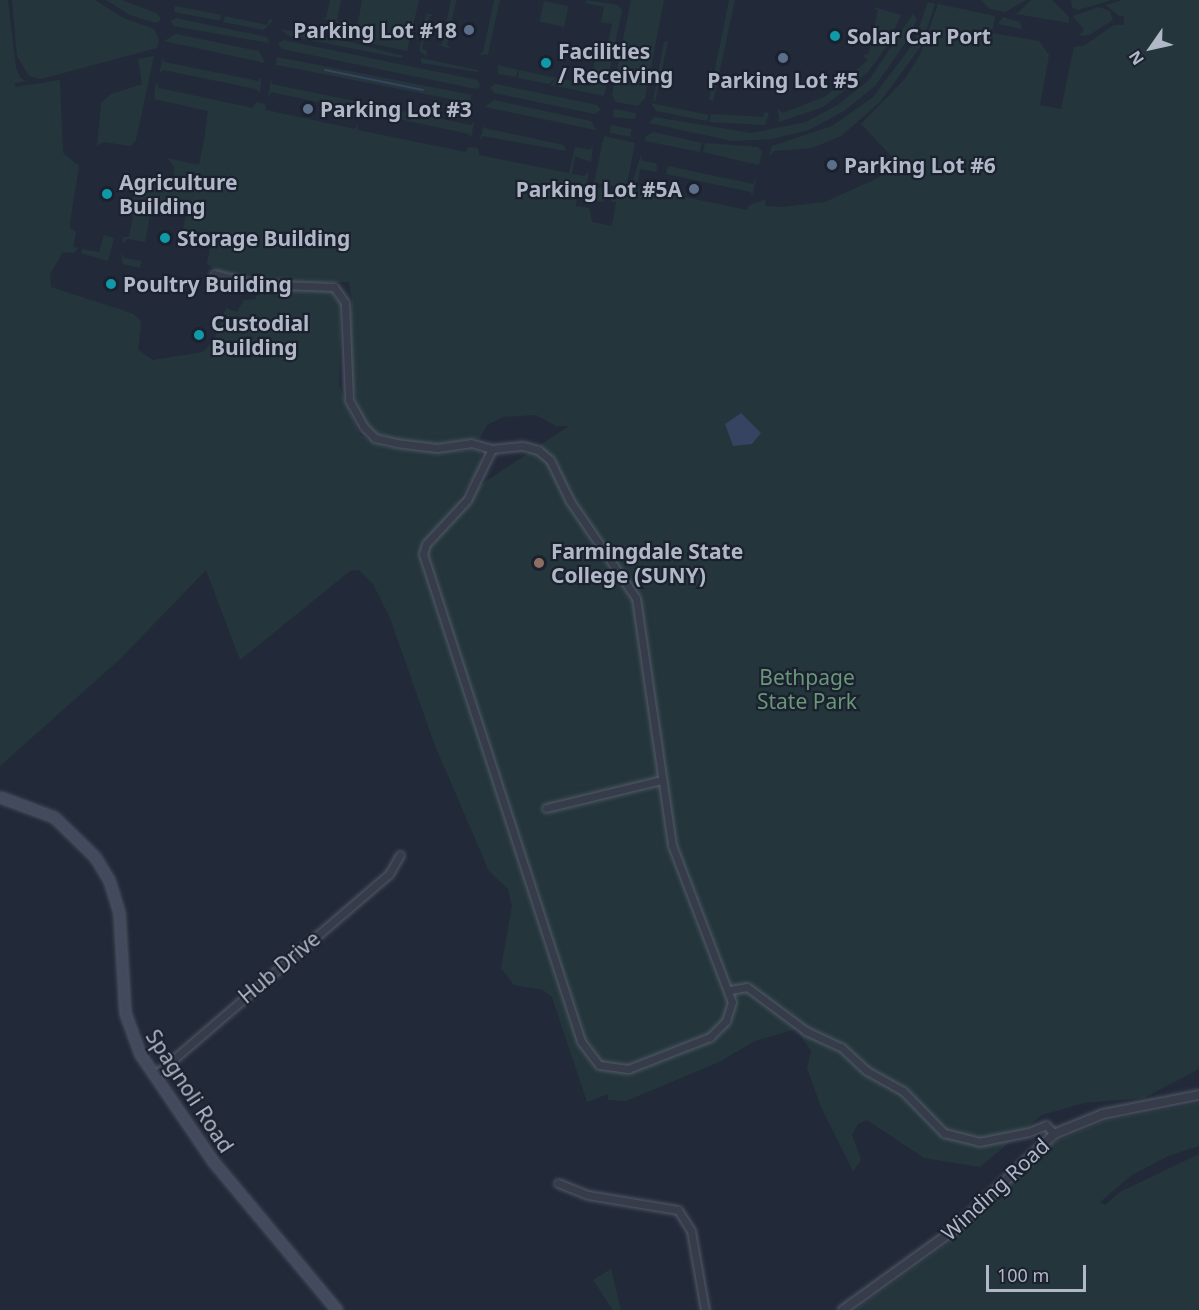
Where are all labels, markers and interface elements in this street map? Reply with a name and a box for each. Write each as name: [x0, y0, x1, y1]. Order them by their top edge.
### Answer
place label: Parking Lot #18: [293, 17, 457, 43]
north arrow: [1121, 18, 1181, 78]
marker: Parking Lot #18: [462, 23, 476, 37]
place label: Solar Car Port: [847, 23, 991, 49]
marker: Solar Car Port: [828, 29, 842, 43]
place label: Facilities / Receiving: [558, 38, 673, 88]
text: N: [1123, 47, 1149, 70]
marker: Parking Lot #5: [776, 51, 790, 65]
marker: Facilities / Receiving: [539, 56, 553, 70]
place label: Parking Lot #5: [707, 67, 859, 93]
place label: Parking Lot #3: [320, 96, 472, 122]
marker: Parking Lot #3: [301, 102, 315, 116]
place label: Parking Lot #6: [844, 152, 996, 178]
marker: Parking Lot #6: [825, 158, 839, 172]
place label: Agriculture Building: [119, 169, 237, 219]
place label: Parking Lot #5A: [516, 176, 682, 202]
marker: Parking Lot #5A: [687, 182, 701, 196]
marker: Agriculture Building: [100, 187, 114, 201]
place label: Storage Building: [177, 225, 350, 251]
marker: Storage Building: [158, 231, 172, 245]
place label: Poultry Building: [123, 271, 292, 297]
marker: Poultry Building: [104, 277, 118, 291]
place label: Custodial Building: [211, 310, 309, 360]
marker: Custodial Building: [192, 328, 206, 342]
place label: Farmingdale State College (SUNY): [551, 538, 743, 588]
marker: Farmingdale State College (SUNY): [532, 556, 546, 570]
park label: Bethpage State Park: [757, 664, 857, 714]
street label: Hub Drive: [233, 926, 325, 1008]
street label: Spagnoli Road: [141, 1025, 239, 1157]
street label: Winding Road: [936, 1133, 1054, 1245]
scale bar: [989, 1253, 1090, 1291]
text: 100 m: [997, 1263, 1049, 1287]

